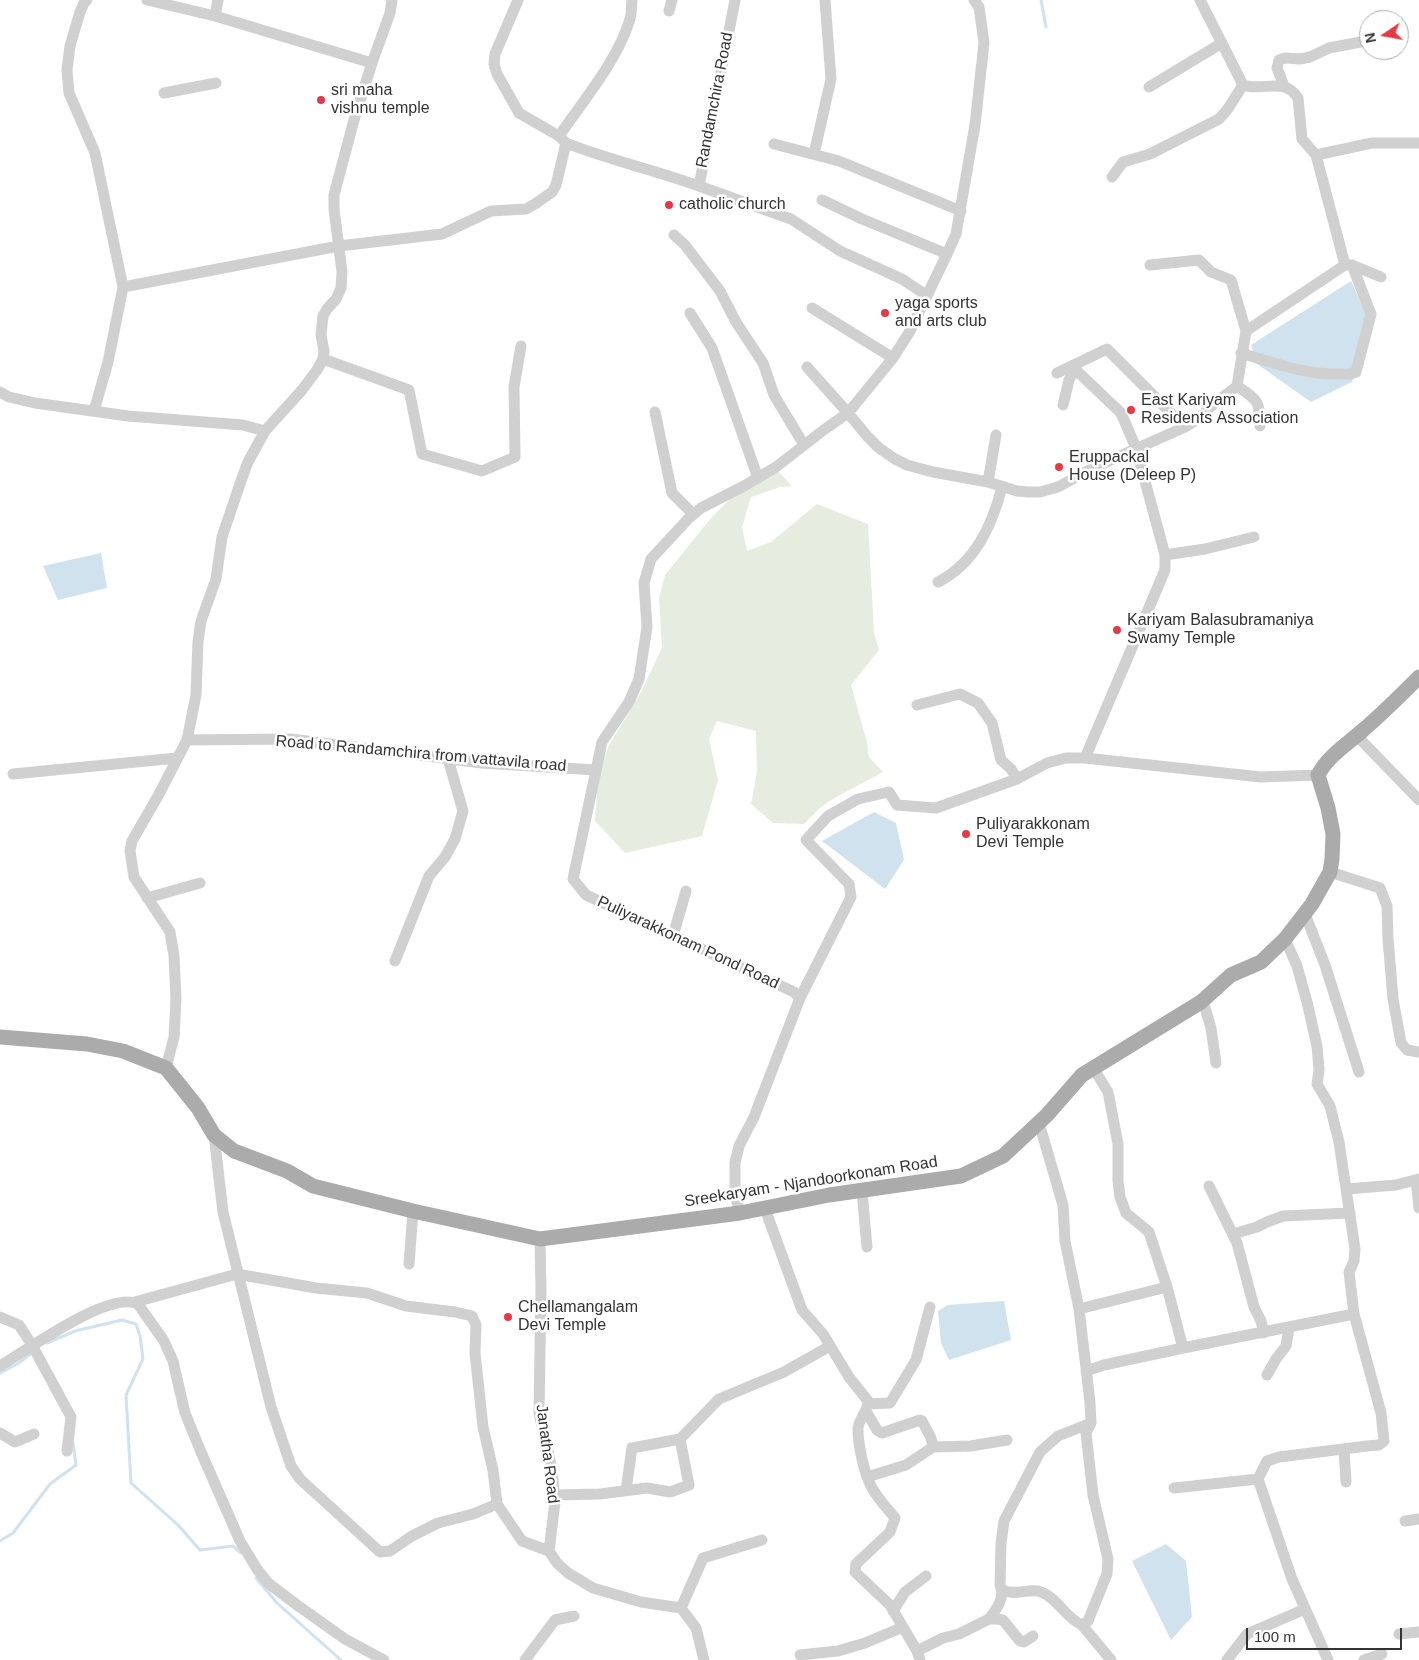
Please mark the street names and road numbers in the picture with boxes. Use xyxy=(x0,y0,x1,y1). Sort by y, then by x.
street label: Randamchira Road xyxy=(692,31,738,169)
street label: Road to Randamchira from vattavila road xyxy=(275,732,567,776)
street label: Puliyarakkonam Pond Road xyxy=(594,892,782,994)
street label: Sreekaryam - Njandoorkonam Road xyxy=(683,1152,939,1212)
street label: Janatha Road xyxy=(531,1403,563,1505)

